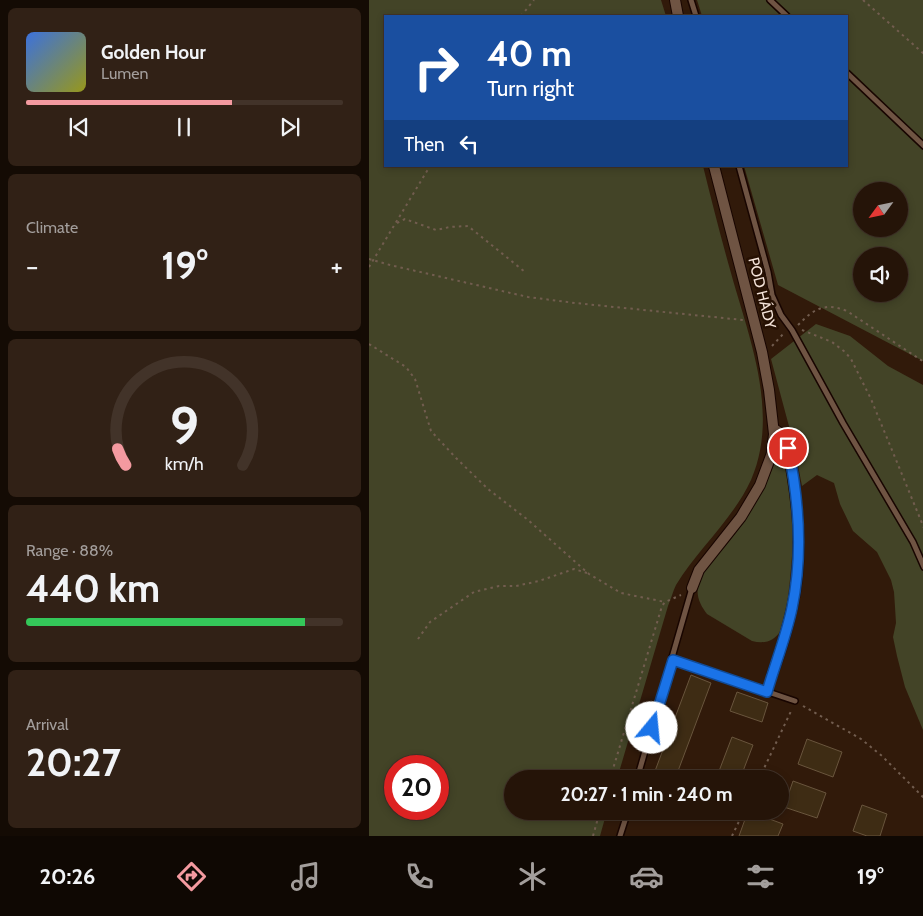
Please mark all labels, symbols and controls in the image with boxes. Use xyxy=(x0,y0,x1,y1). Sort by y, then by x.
text: 40 m xyxy=(487,32,572,75)
icon: right xyxy=(404,35,469,100)
text: Golden Hour xyxy=(101,41,206,64)
text: Lumen xyxy=(101,64,148,83)
text: Turn right xyxy=(487,75,574,102)
icon: previous xyxy=(65,113,93,141)
icon: pause xyxy=(170,113,198,141)
icon: next xyxy=(276,113,304,141)
icon: left xyxy=(455,130,483,158)
text: Then xyxy=(404,133,445,156)
north arrow xyxy=(853,182,908,238)
map controls xyxy=(853,182,908,302)
text: Climate xyxy=(26,218,78,237)
text: 19° xyxy=(161,242,208,289)
button: sound xyxy=(853,247,908,302)
text: − xyxy=(26,249,38,283)
text: + xyxy=(331,249,343,283)
street label: POD HÁDY xyxy=(744,255,781,331)
text: 9 xyxy=(170,394,199,457)
pin xyxy=(767,427,809,469)
icon: arrive xyxy=(774,434,802,462)
text: km/h xyxy=(165,453,204,474)
text: Range · 88% xyxy=(26,541,113,560)
text: 440 km xyxy=(26,565,160,612)
position arrow xyxy=(625,701,677,753)
text: Arrival xyxy=(26,715,69,734)
text: 20:27 xyxy=(26,739,121,786)
speed limit sign: 20 xyxy=(384,755,449,820)
text: 20:27 · 1 min · 240 m xyxy=(560,783,733,806)
icon: directions xyxy=(174,859,209,894)
icon: music xyxy=(288,859,323,894)
icon: phone xyxy=(402,859,437,894)
icon: climate xyxy=(515,859,550,894)
icon: car xyxy=(629,859,664,894)
icon: filters xyxy=(743,859,778,894)
text: 20:26 xyxy=(39,863,95,890)
text: 19° xyxy=(857,863,884,890)

